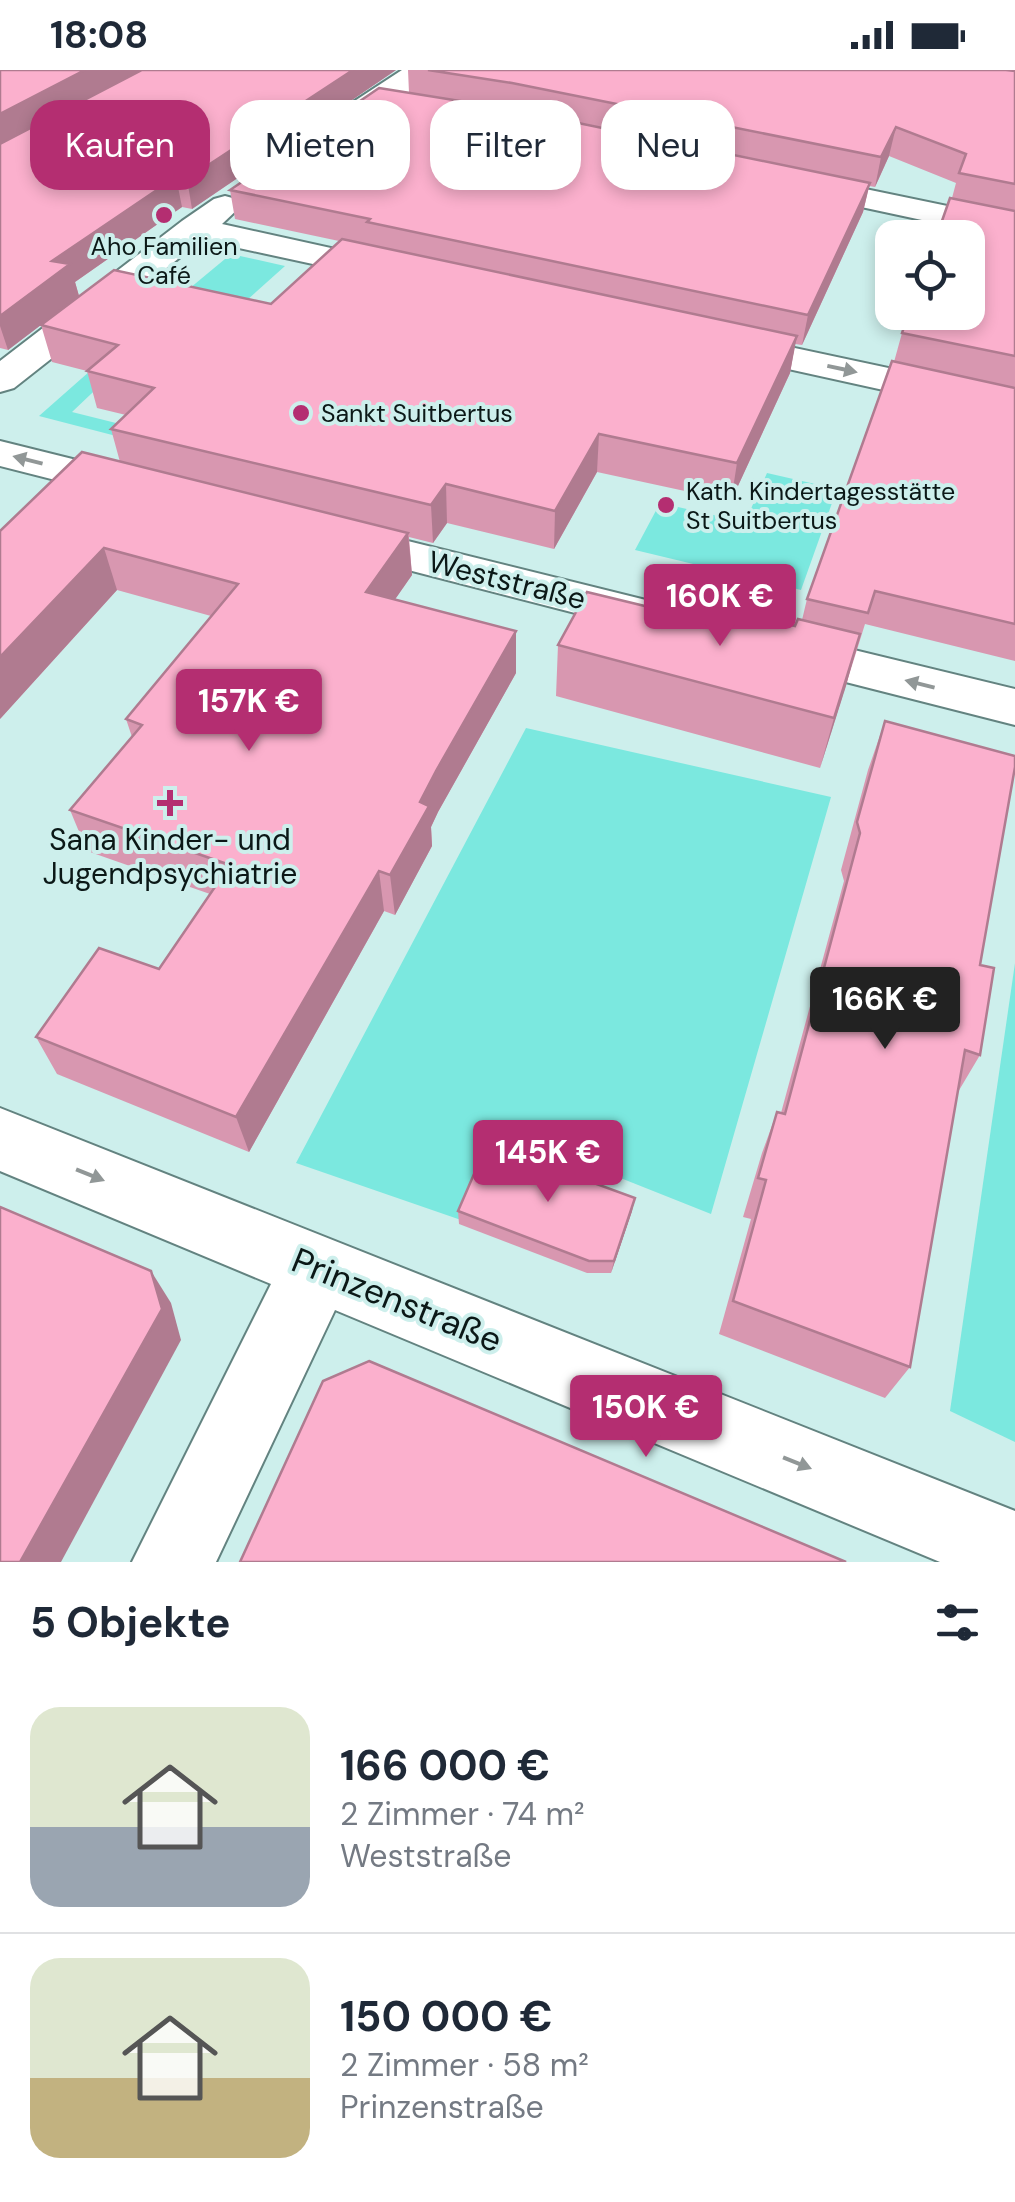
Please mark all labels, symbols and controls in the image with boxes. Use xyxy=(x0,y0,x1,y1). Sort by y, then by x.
text: 18:08 xyxy=(50,10,148,60)
chip: Kaufen xyxy=(30,100,210,190)
chip: Mieten xyxy=(230,100,410,190)
chip: Filter xyxy=(430,100,581,190)
chip: Neu xyxy=(601,100,735,190)
marker: Aho Familien Café xyxy=(153,204,175,226)
map controls xyxy=(875,220,985,330)
button: locate xyxy=(875,220,985,330)
place label: Aho Familien Café xyxy=(91,230,237,292)
one-way arrow xyxy=(827,362,858,378)
place label: Sankt Suitbertus xyxy=(321,397,513,430)
marker: Sankt Suitbertus xyxy=(290,402,312,424)
one-way arrow xyxy=(12,452,43,468)
place label: Kath. Kindertagesstätte St Suitbertus xyxy=(686,475,955,537)
marker: Kath. Kindertagesstätte St Suitbertus xyxy=(655,494,677,516)
street label: Weststraße xyxy=(424,542,590,618)
pin: 160K € xyxy=(639,564,801,649)
text: 160K € xyxy=(666,575,774,617)
pin: 157K € xyxy=(168,669,330,754)
one-way arrow xyxy=(904,675,935,691)
text: 157K € xyxy=(198,680,300,722)
marker: Sana Kinder- und Jugendpsychiatrie xyxy=(157,790,183,816)
place label: Sana Kinder- und Jugendpsychiatrie xyxy=(43,820,297,893)
pin: 166K € xyxy=(804,967,966,1052)
text: 166K € xyxy=(832,978,938,1020)
pin: 145K € xyxy=(467,1120,629,1205)
text: 145K € xyxy=(495,1131,601,1173)
one-way arrow xyxy=(76,1168,106,1184)
street label: Prinzenstraße xyxy=(285,1237,509,1363)
pin: 150K € xyxy=(565,1375,727,1460)
text: 150K € xyxy=(592,1386,700,1428)
one-way arrow xyxy=(782,1456,812,1472)
text: 5 Objekte xyxy=(30,1595,230,1650)
icon: filters xyxy=(930,1595,985,1650)
text: 166 000 € xyxy=(340,1738,550,1793)
icon: home xyxy=(110,1747,230,1867)
text: 2 Zimmer · 74 m² xyxy=(340,1793,585,1835)
text: Weststraße xyxy=(340,1835,511,1877)
text: 150 000 € xyxy=(340,1989,553,2044)
icon: home xyxy=(110,1998,230,2118)
text: 2 Zimmer · 58 m² xyxy=(340,2044,589,2086)
text: Prinzenstraße xyxy=(340,2086,544,2128)

